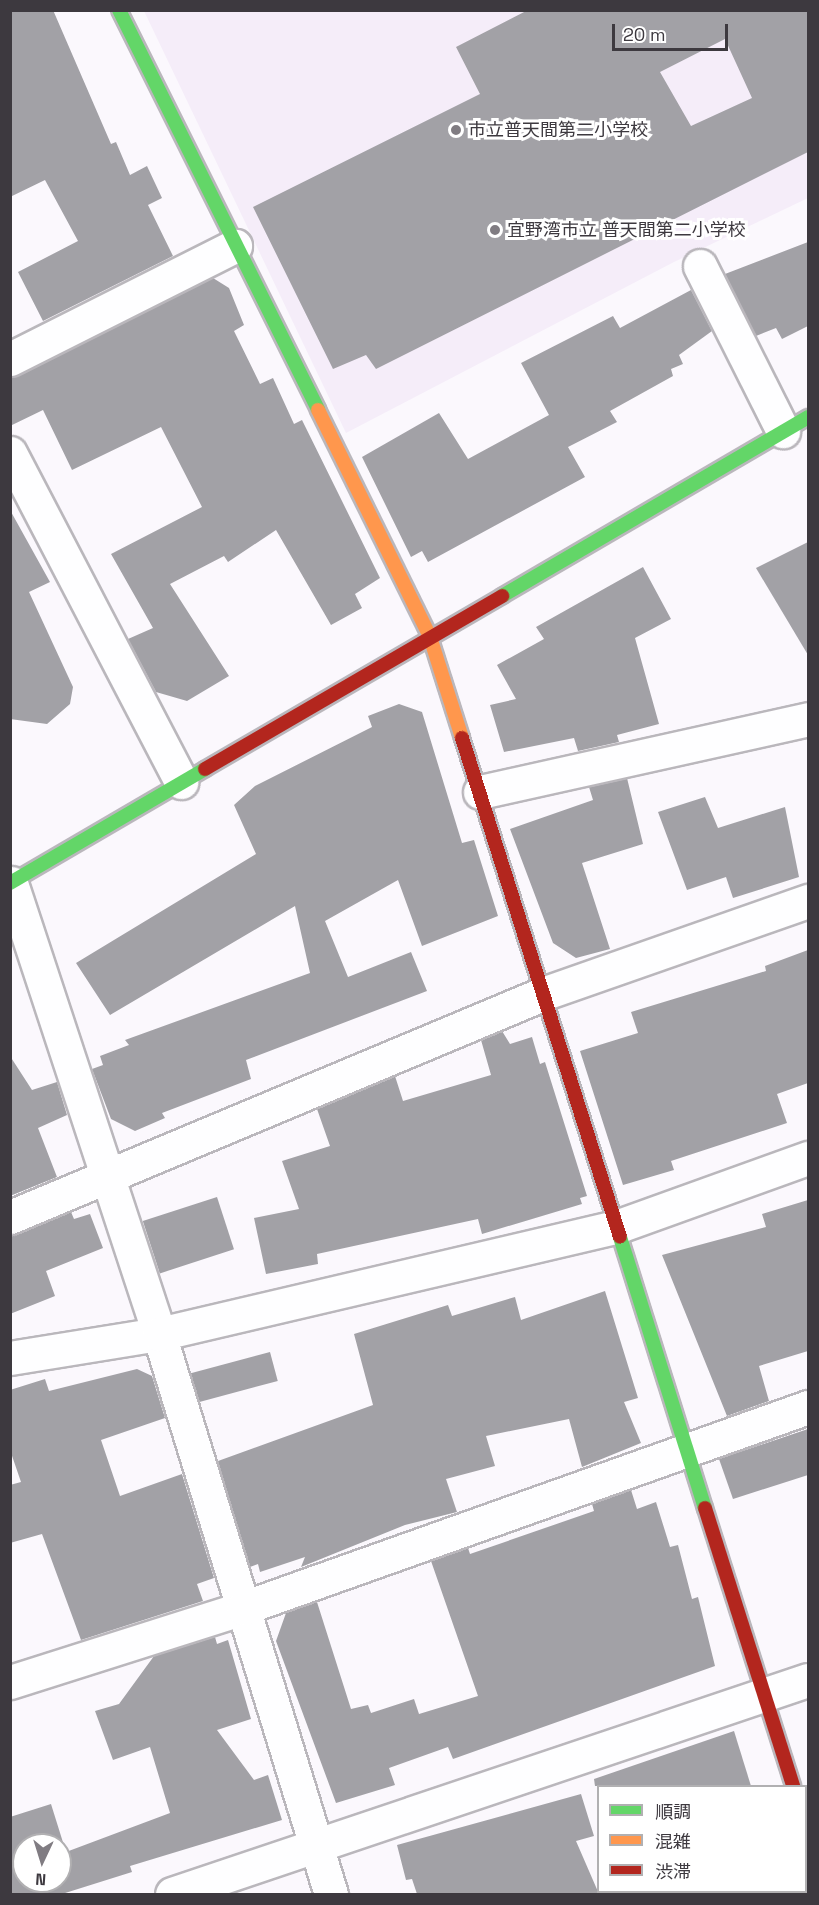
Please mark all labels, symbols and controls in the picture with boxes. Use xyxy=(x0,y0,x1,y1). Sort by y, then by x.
scale bar xyxy=(615,12,730,50)
text: 20 m xyxy=(623,23,666,46)
place label: 市立普天間第二小学校 xyxy=(468,119,648,141)
marker: 市立普天間第二小学校 xyxy=(449,123,463,137)
place label: 宜野湾市立 普天間第二小学校 xyxy=(507,219,746,241)
marker: 宜野湾市立 普天間第二小学校 xyxy=(488,223,502,237)
legend xyxy=(597,1785,807,1893)
text: 順調 xyxy=(655,1800,691,1823)
text: 混雑 xyxy=(655,1830,691,1853)
north arrow xyxy=(12,1833,72,1893)
text: 渋滞 xyxy=(655,1860,691,1883)
text: N xyxy=(35,1869,47,1890)

